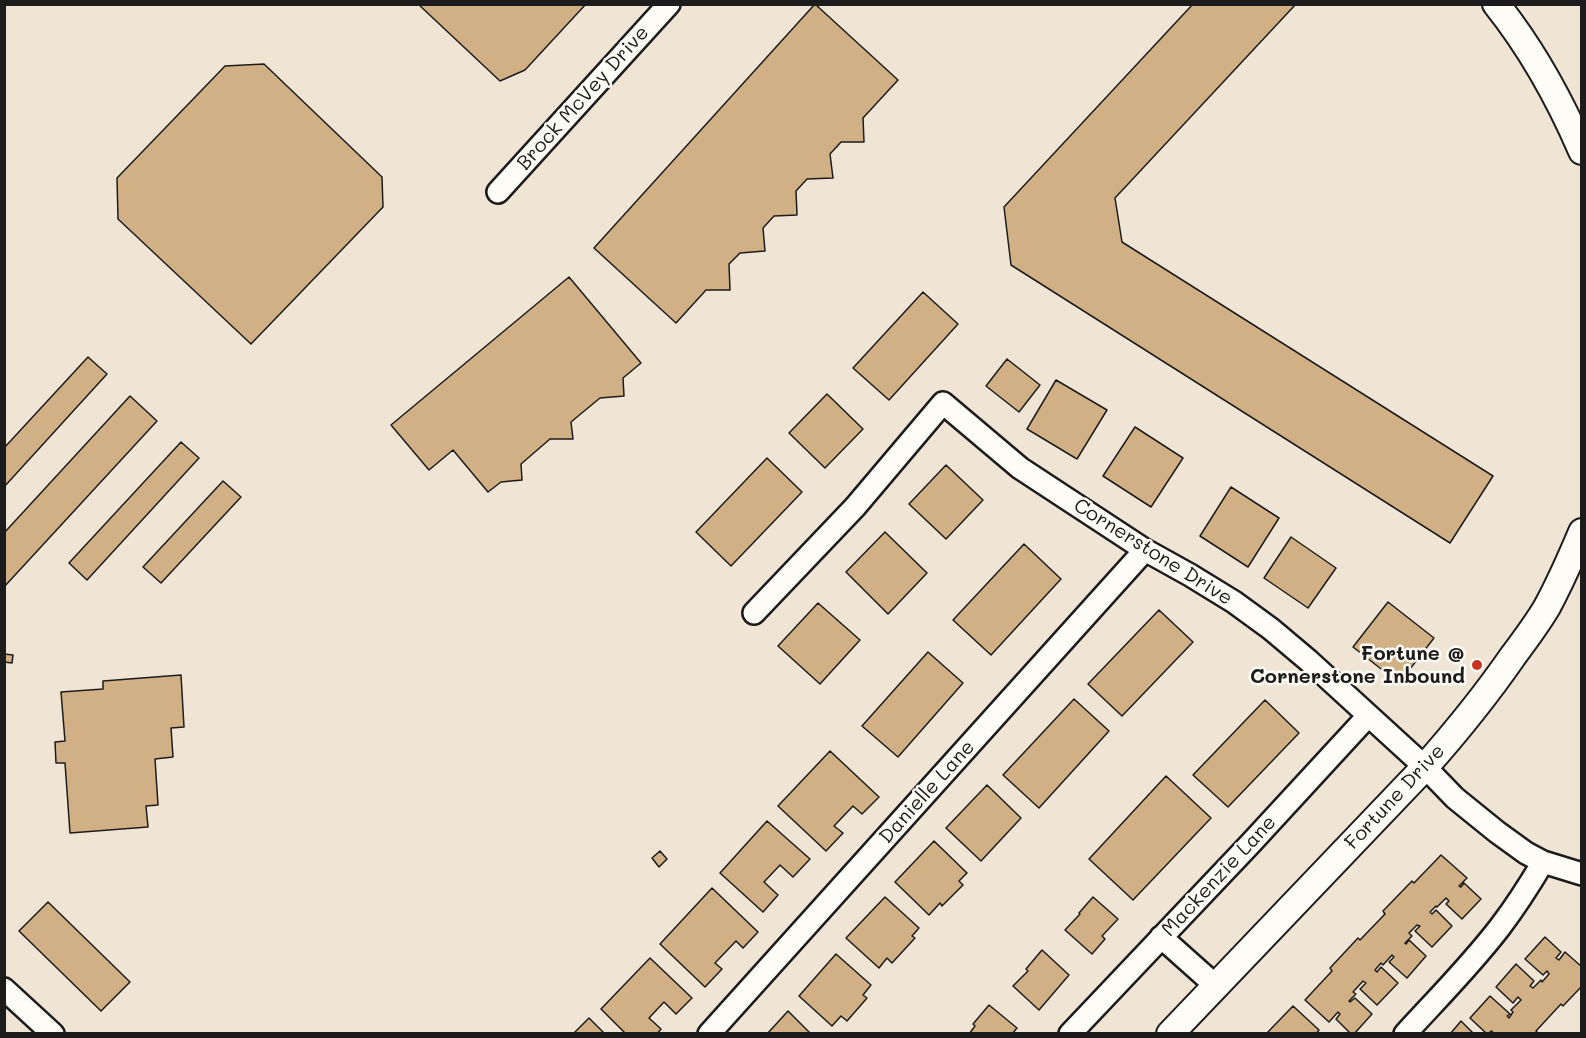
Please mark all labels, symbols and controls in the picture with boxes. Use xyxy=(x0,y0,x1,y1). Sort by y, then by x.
street label: Brock McVey Drive xyxy=(512,21,654,175)
street label: Cornerstone Drive xyxy=(1069,493,1237,611)
place label: Fortune @ Cornerstone Inbound xyxy=(1250,642,1465,689)
marker: Fortune @ Cornerstone Inbound xyxy=(1470,658,1484,672)
street label: Danielle Lane xyxy=(874,735,980,849)
street label: Fortune Drive xyxy=(1340,739,1450,855)
street label: Mackenzie Lane xyxy=(1157,811,1281,941)

